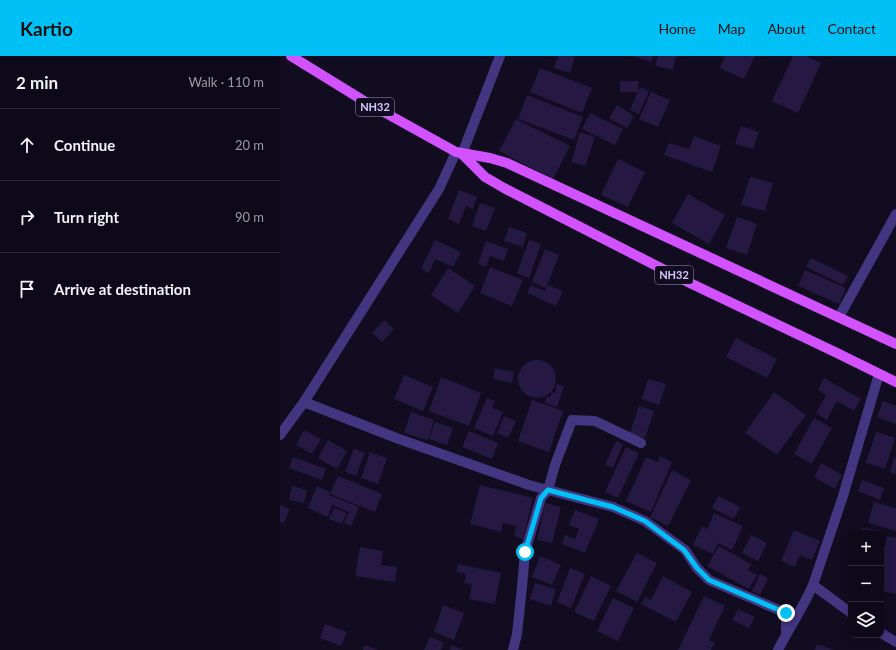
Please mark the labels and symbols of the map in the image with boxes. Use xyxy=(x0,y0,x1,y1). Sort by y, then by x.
road number: NH32 xyxy=(356,98,394,116)
road number: NH32 xyxy=(655,266,693,284)
route start xyxy=(516,543,534,561)
route end xyxy=(777,604,795,622)

